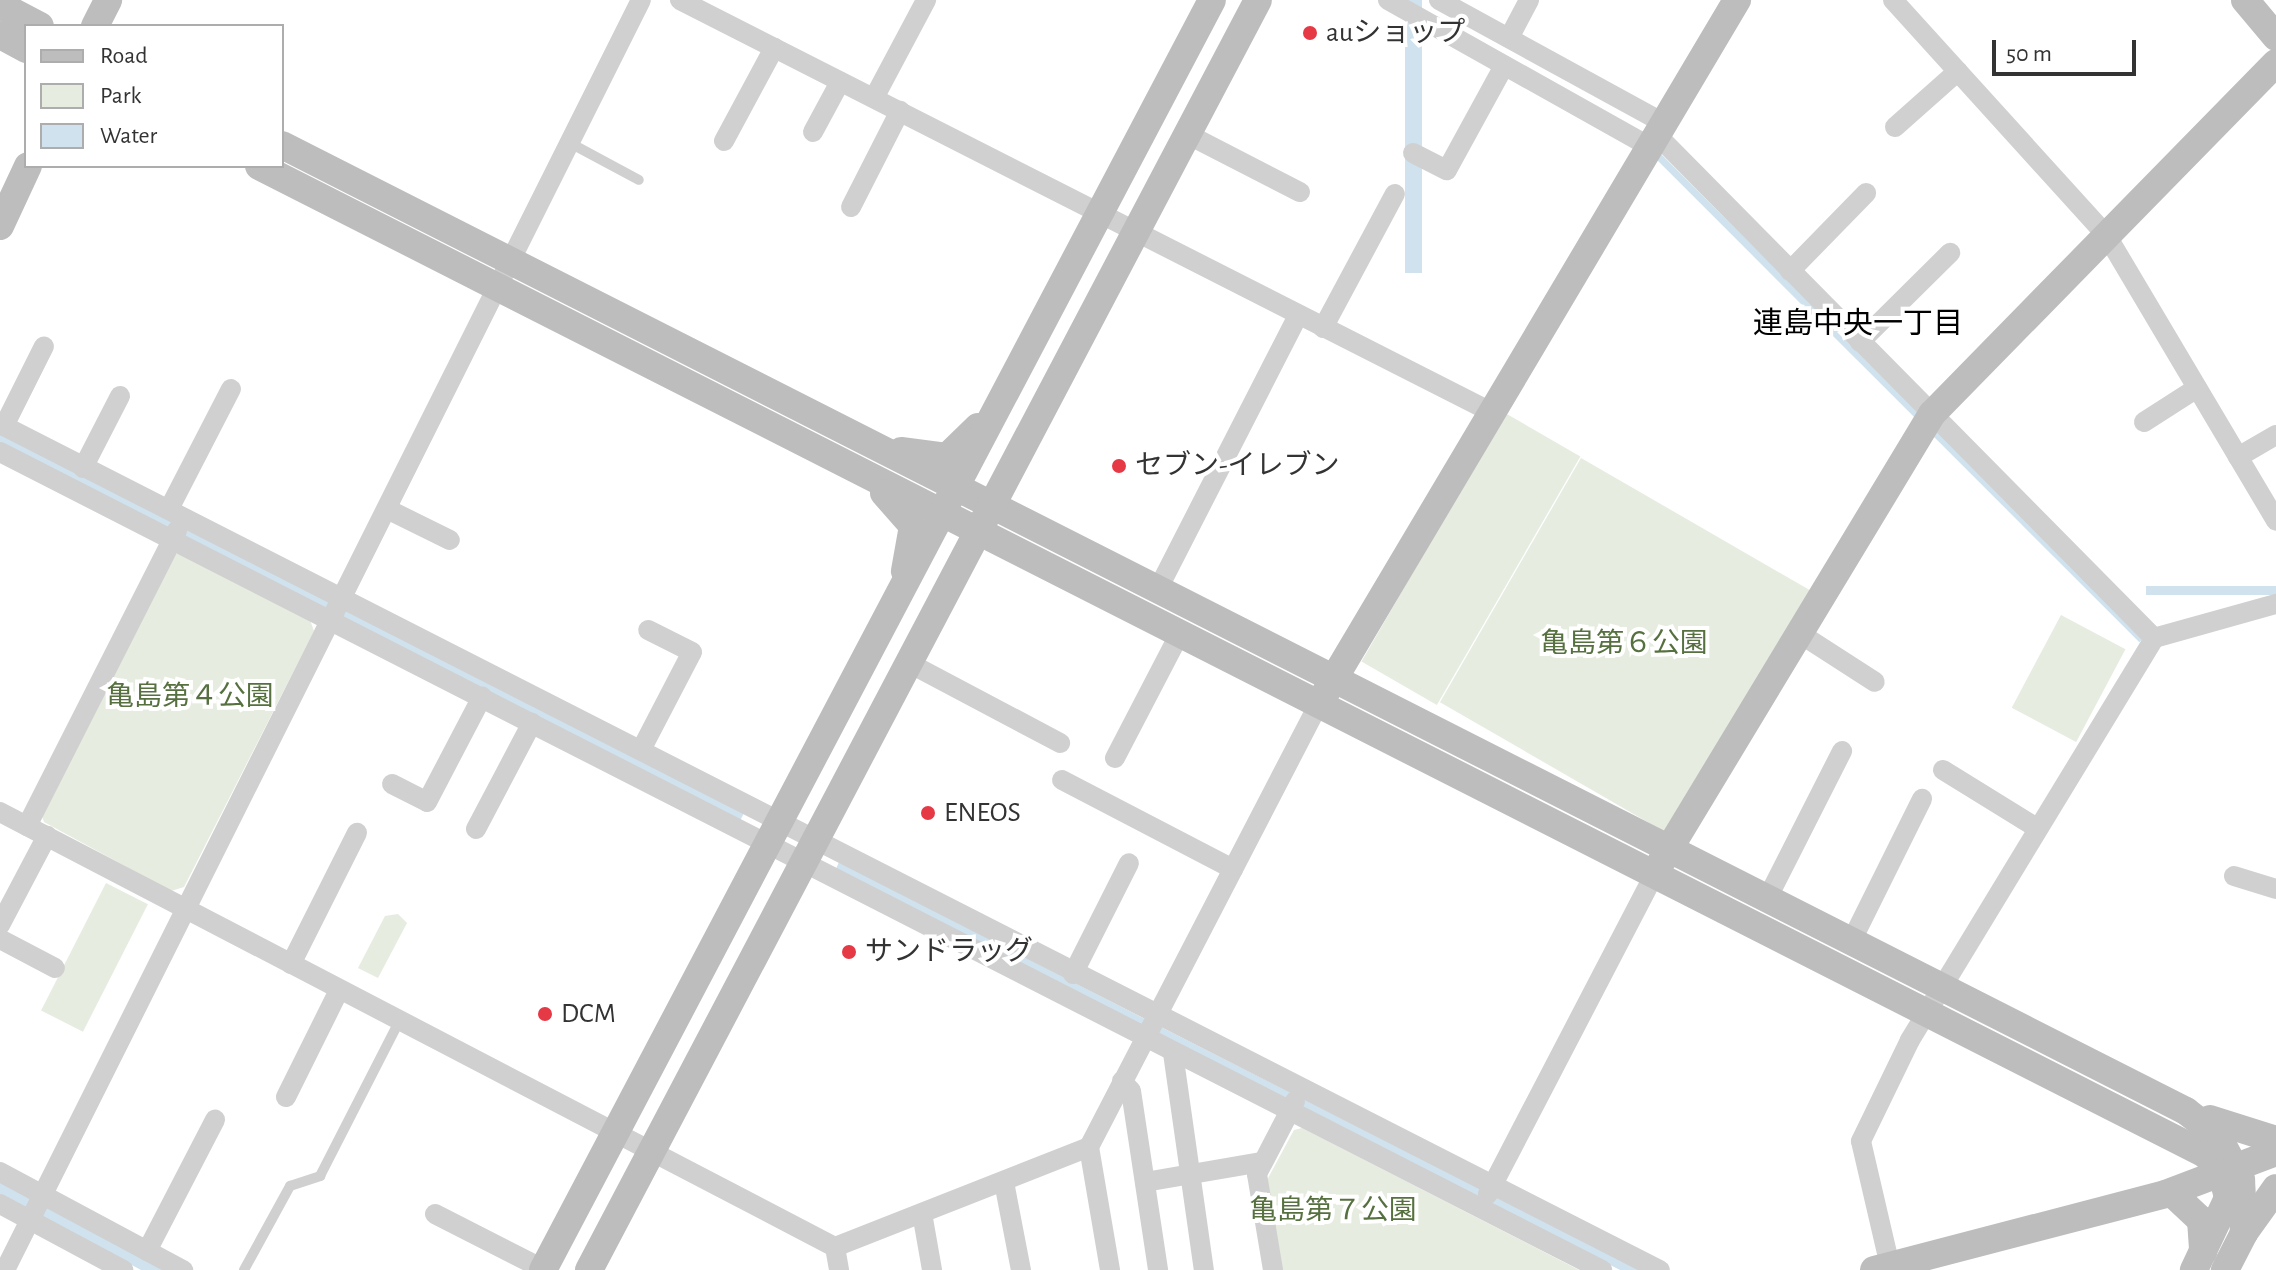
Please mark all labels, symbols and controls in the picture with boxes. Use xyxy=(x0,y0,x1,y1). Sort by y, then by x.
place label: auショップ xyxy=(1326,16,1465,50)
legend xyxy=(24,24,284,168)
marker: auショップ xyxy=(1301,24,1319,42)
scale bar xyxy=(1996,24,2140,74)
text: 50 m xyxy=(2006,42,2052,66)
text: Road xyxy=(100,44,148,68)
text: Park xyxy=(100,84,141,108)
text: Water xyxy=(100,124,157,148)
district label: 連島中央一丁目 xyxy=(1753,306,1963,342)
place label: セブン-イレブン xyxy=(1135,449,1340,483)
marker: セブン-イレブン xyxy=(1110,457,1128,475)
park label: 亀島第６公園 xyxy=(1540,627,1708,661)
park label: 亀島第４公園 xyxy=(106,680,274,714)
place label: ENEOS xyxy=(944,796,1021,830)
marker: ENEOS xyxy=(919,804,937,822)
place label: サンドラッグ xyxy=(865,935,1033,969)
marker: サンドラッグ xyxy=(840,943,858,961)
place label: DCM xyxy=(561,997,616,1031)
marker: DCM xyxy=(536,1005,554,1023)
park label: 亀島第７公園 xyxy=(1249,1194,1417,1228)

